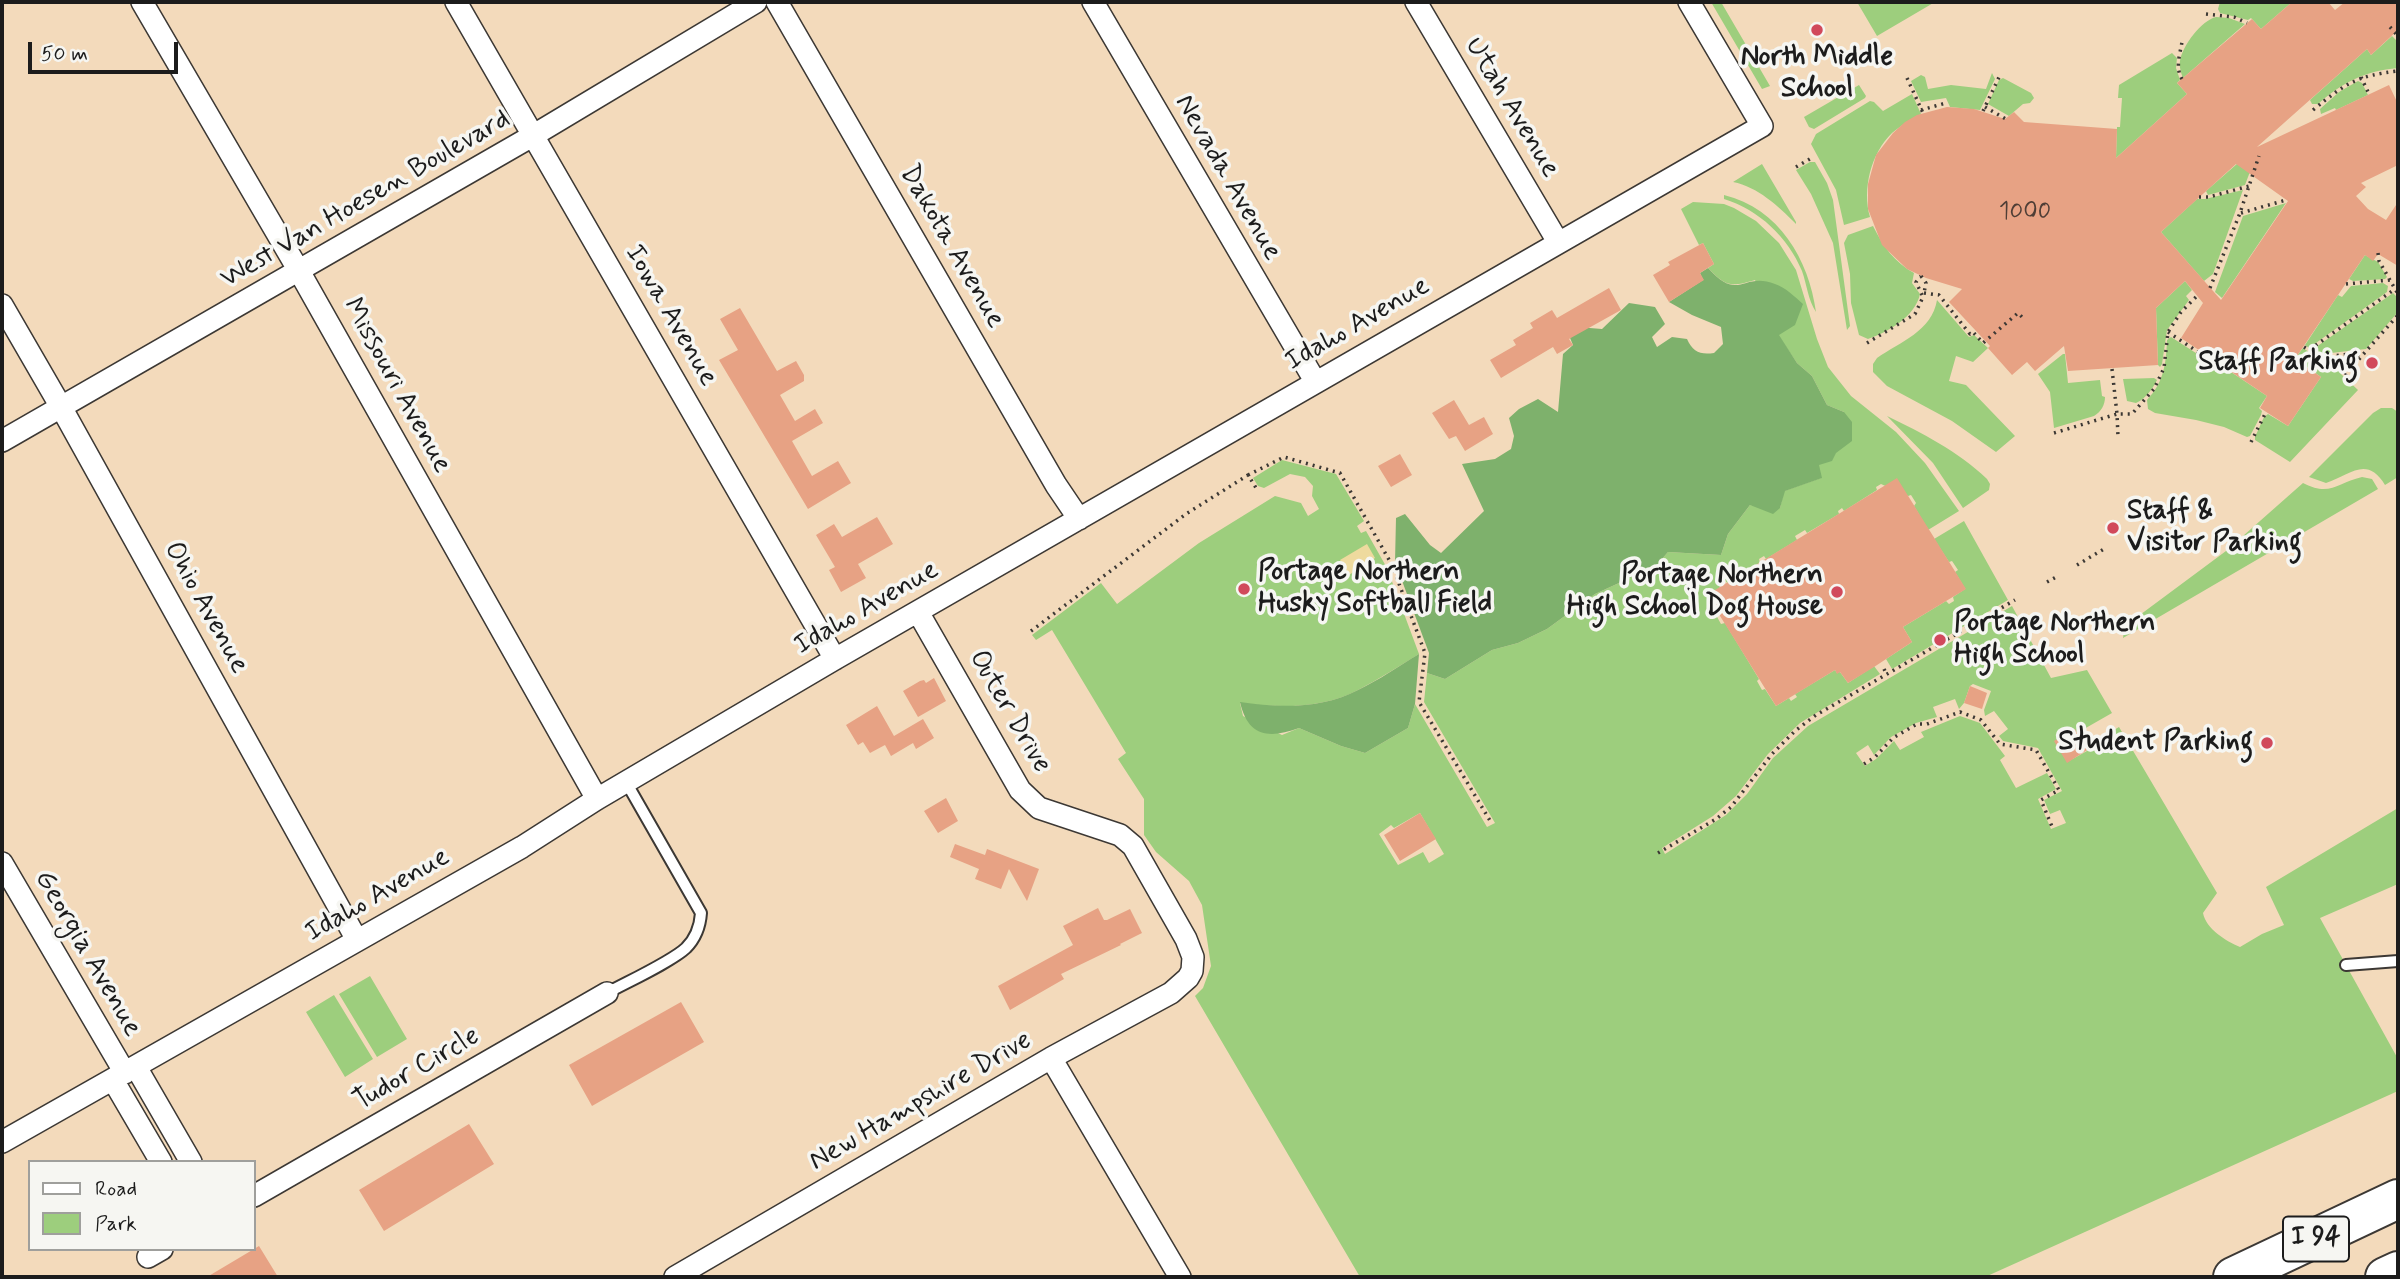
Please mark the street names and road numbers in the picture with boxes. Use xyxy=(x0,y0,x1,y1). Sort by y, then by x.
street label: Utah Avenue xyxy=(1456,32,1566,184)
street label: Nevada Avenue xyxy=(1166,89,1288,267)
street label: West Van Hoesen Boulevard xyxy=(215,103,517,297)
street label: Dakota Avenue xyxy=(891,159,1011,335)
street label: Iowa Avenue xyxy=(616,239,724,393)
street label: Idaho Avenue xyxy=(1280,270,1436,380)
street label: Missouri Avenue xyxy=(334,293,458,479)
street label: Ohio Avenue xyxy=(155,536,255,680)
street label: Idaho Avenue xyxy=(789,554,945,664)
street label: Outer Drive xyxy=(960,645,1058,779)
street label: Idaho Avenue xyxy=(300,841,456,951)
street label: Georgia Avenue xyxy=(26,865,148,1043)
street label: Tudor Circle xyxy=(348,1020,486,1120)
street label: New Hampshire Drive xyxy=(804,1025,1038,1179)
road number: I 94 xyxy=(2283,1216,2349,1262)

